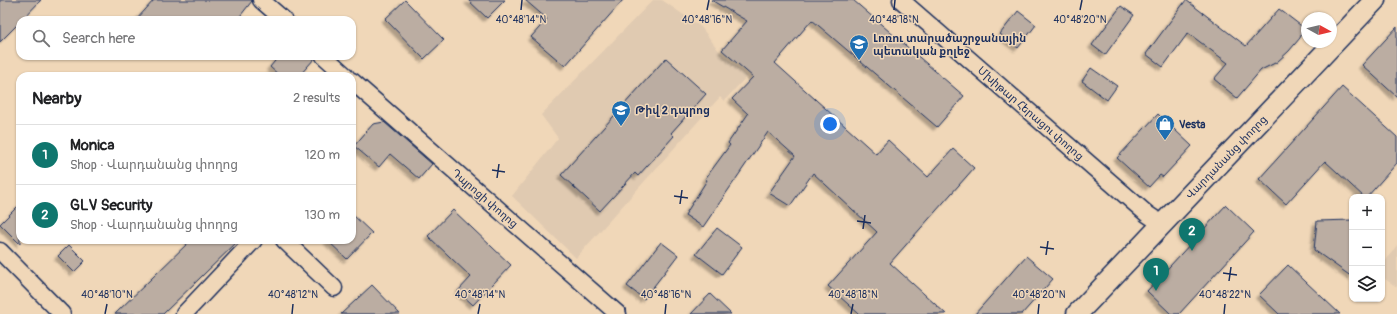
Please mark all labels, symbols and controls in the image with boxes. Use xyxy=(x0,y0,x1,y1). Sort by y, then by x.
north arrow xyxy=(1301,12,1337,48)
text: 40°48'14"N xyxy=(496,14,546,26)
text: 40°48'16"N xyxy=(682,14,732,26)
text: 40°48'18"N xyxy=(869,14,919,26)
text: 40°48'20"N xyxy=(1053,14,1107,26)
search box xyxy=(16,16,356,60)
icon: search xyxy=(30,27,52,49)
text: Search here xyxy=(62,29,135,48)
place label: Լոռու տարածաշրջանային պետական քոլեջ xyxy=(873,32,1026,58)
school or university icon: Լոռու տարածաշրջանային պետական քոլեջ xyxy=(848,33,870,61)
street label: Մխիթար Հերացու փողոց xyxy=(975,64,1086,163)
text: Nearby xyxy=(32,88,81,109)
text: 2 results xyxy=(293,90,340,106)
school or university icon: Թիվ 2 դպրոց xyxy=(610,99,632,127)
place label: Թիվ 2 դպրոց xyxy=(635,104,710,117)
shop icon: Vesta xyxy=(1154,113,1176,141)
street label: Վարդանանց փողոց xyxy=(1183,113,1270,202)
your location xyxy=(820,114,840,134)
place label: Vesta xyxy=(1179,118,1205,131)
text: Monica xyxy=(70,136,114,155)
text: 1 xyxy=(42,147,48,163)
text: 120 m xyxy=(304,147,340,163)
text: Shop · Վարդանանց փողոց xyxy=(70,157,238,173)
street label: Դպրոցի փողոց xyxy=(449,166,520,231)
map controls xyxy=(1349,194,1385,302)
button: + xyxy=(1349,194,1385,230)
text: GLV Security xyxy=(70,196,152,215)
text: 2 xyxy=(41,207,49,223)
text: 130 m xyxy=(304,207,340,223)
text: Shop · Վարդանանց փողոց xyxy=(70,217,238,233)
pin: 2 xyxy=(1179,218,1205,251)
button: − xyxy=(1349,230,1385,266)
pin: 1 xyxy=(1143,258,1169,291)
button: layers xyxy=(1349,266,1385,302)
text: 40°48'10"N xyxy=(81,289,133,301)
text: 40°48'12"N xyxy=(268,289,318,301)
text: 40°48'14"N xyxy=(455,289,505,301)
text: 40°48'16"N xyxy=(641,289,691,301)
text: 40°48'18"N xyxy=(828,289,878,301)
text: 40°48'20"N xyxy=(1012,289,1066,301)
text: 40°48'22"N xyxy=(1199,289,1251,301)

